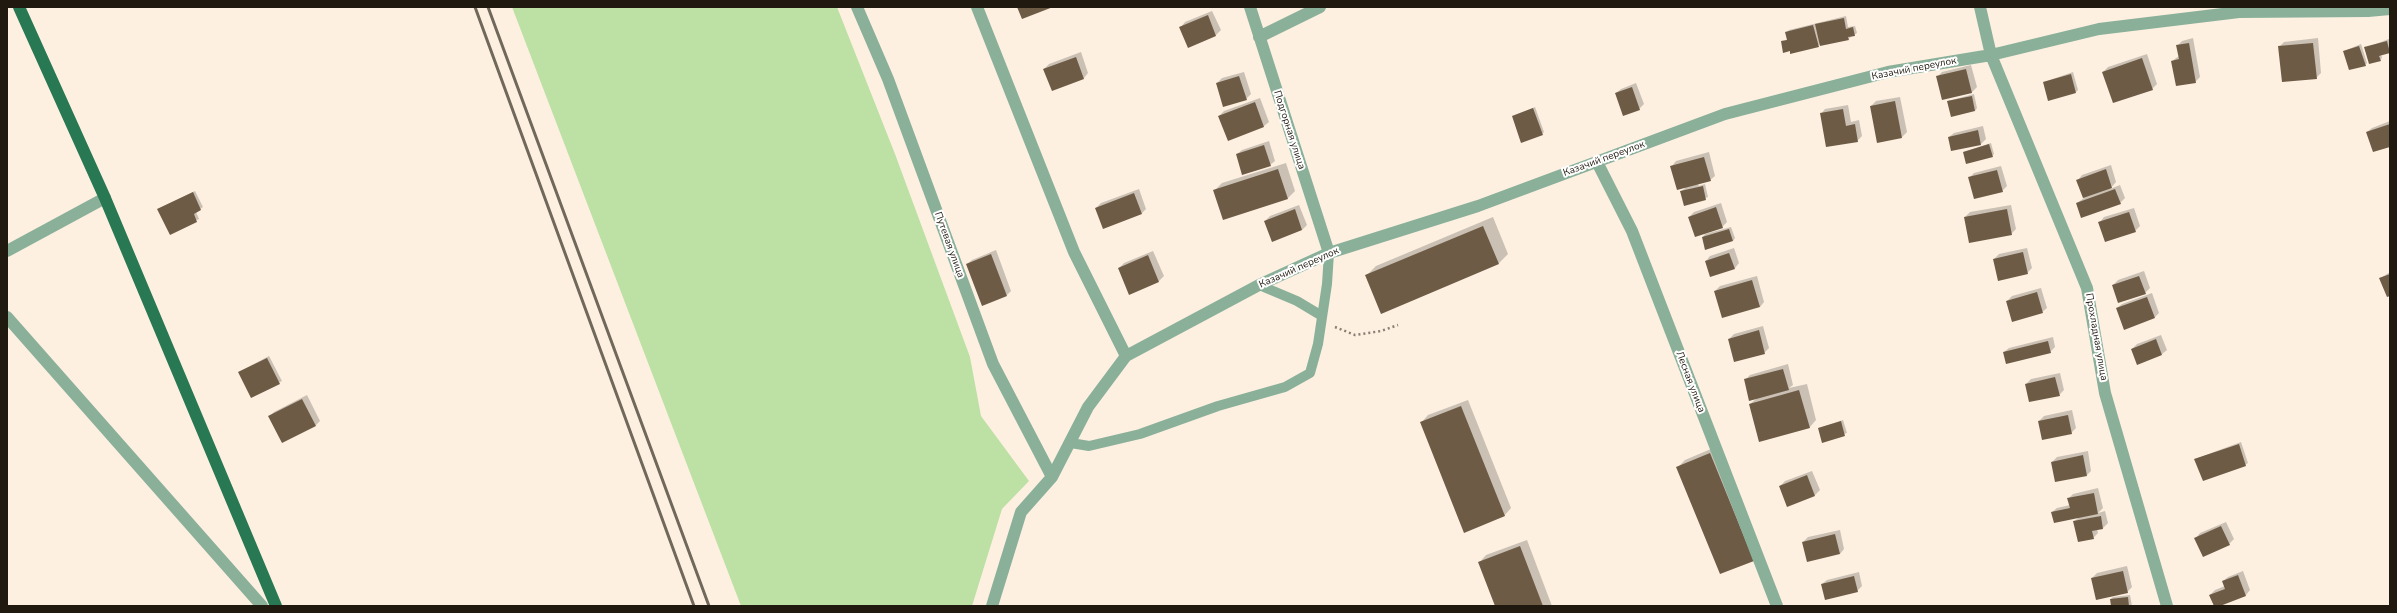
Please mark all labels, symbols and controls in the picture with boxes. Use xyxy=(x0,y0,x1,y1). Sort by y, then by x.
street label: Казачий переулок xyxy=(1871,55,1957,83)
street label: Подгорная улица xyxy=(1271,89,1307,171)
street label: Казачий переулок xyxy=(1562,139,1646,179)
street label: Путевая улица xyxy=(931,210,967,280)
street label: Казачий переулок xyxy=(1257,245,1341,291)
street label: Прохладная улица xyxy=(2082,292,2110,382)
street label: Лесная улица xyxy=(1673,350,1707,414)

